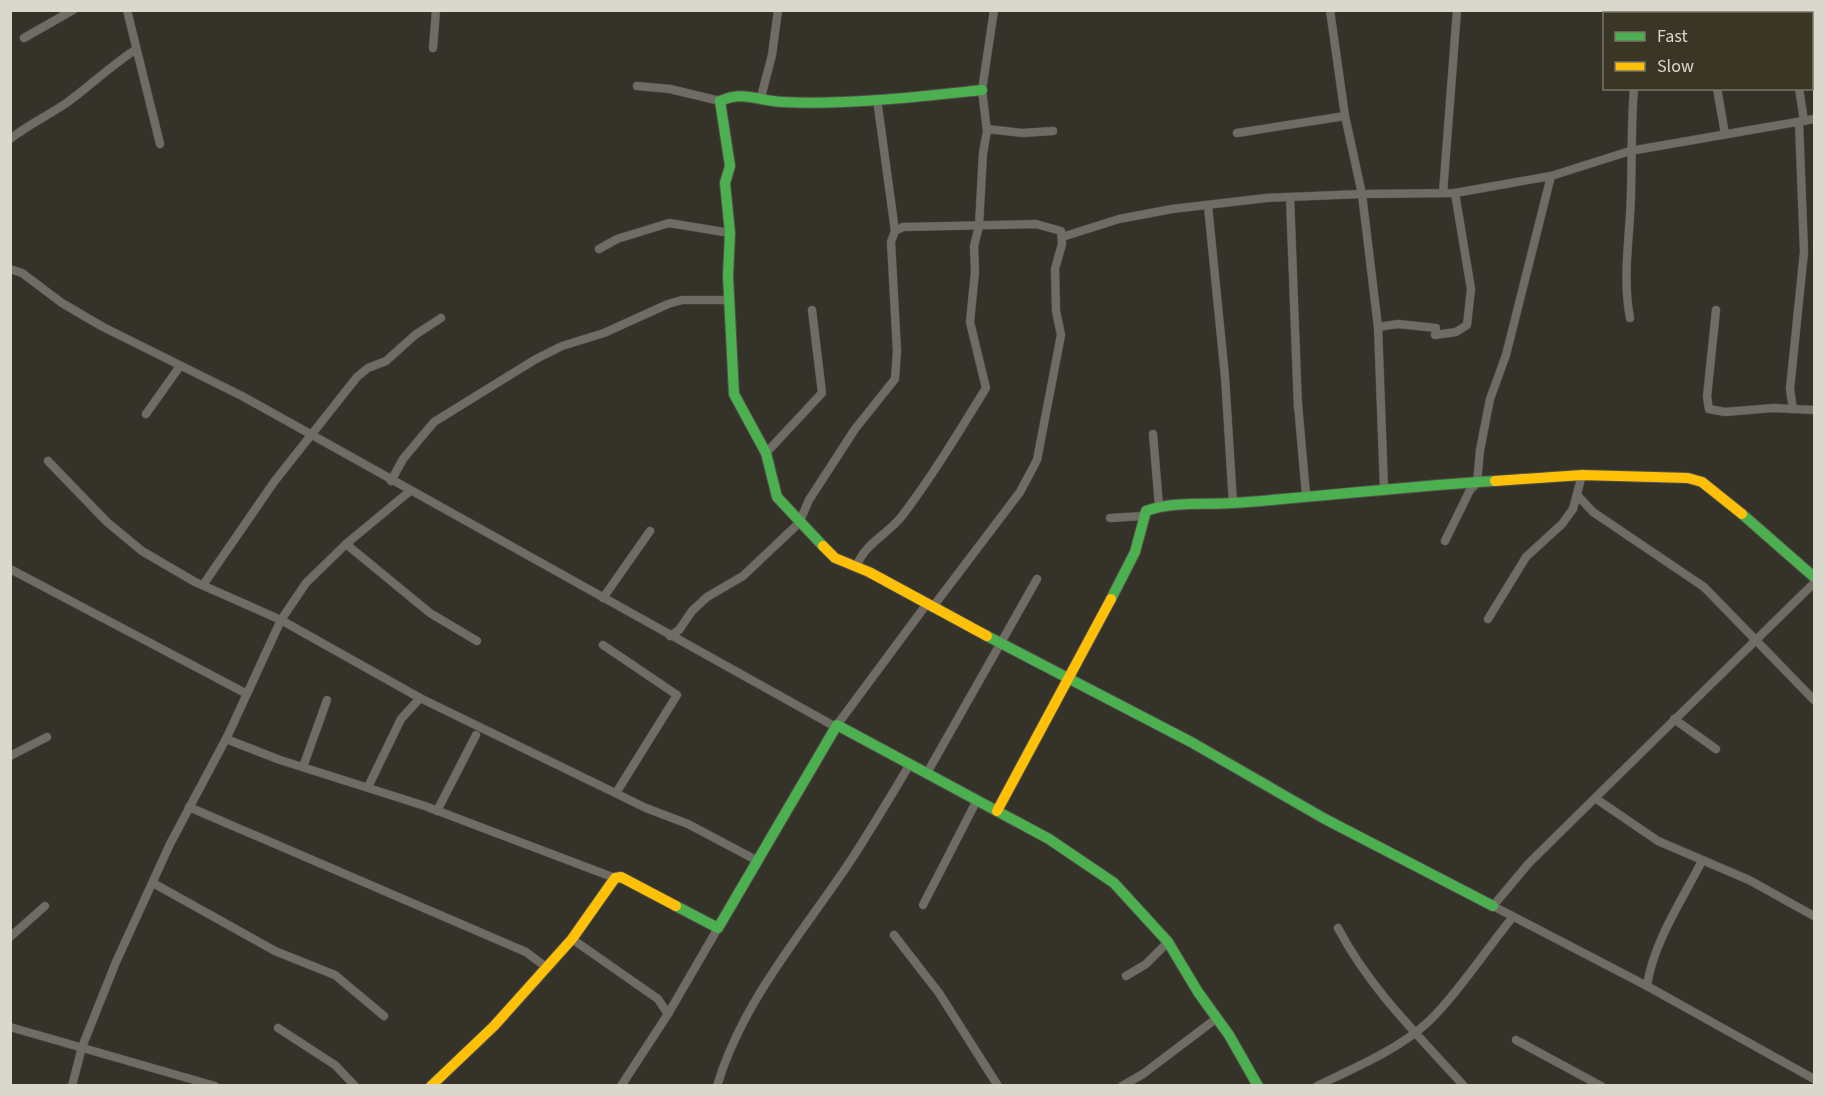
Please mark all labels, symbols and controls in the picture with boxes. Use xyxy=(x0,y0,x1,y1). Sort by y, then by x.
legend xyxy=(1603,12,1813,90)
text: Fast xyxy=(1657,24,1688,49)
text: Slow xyxy=(1657,54,1694,79)

